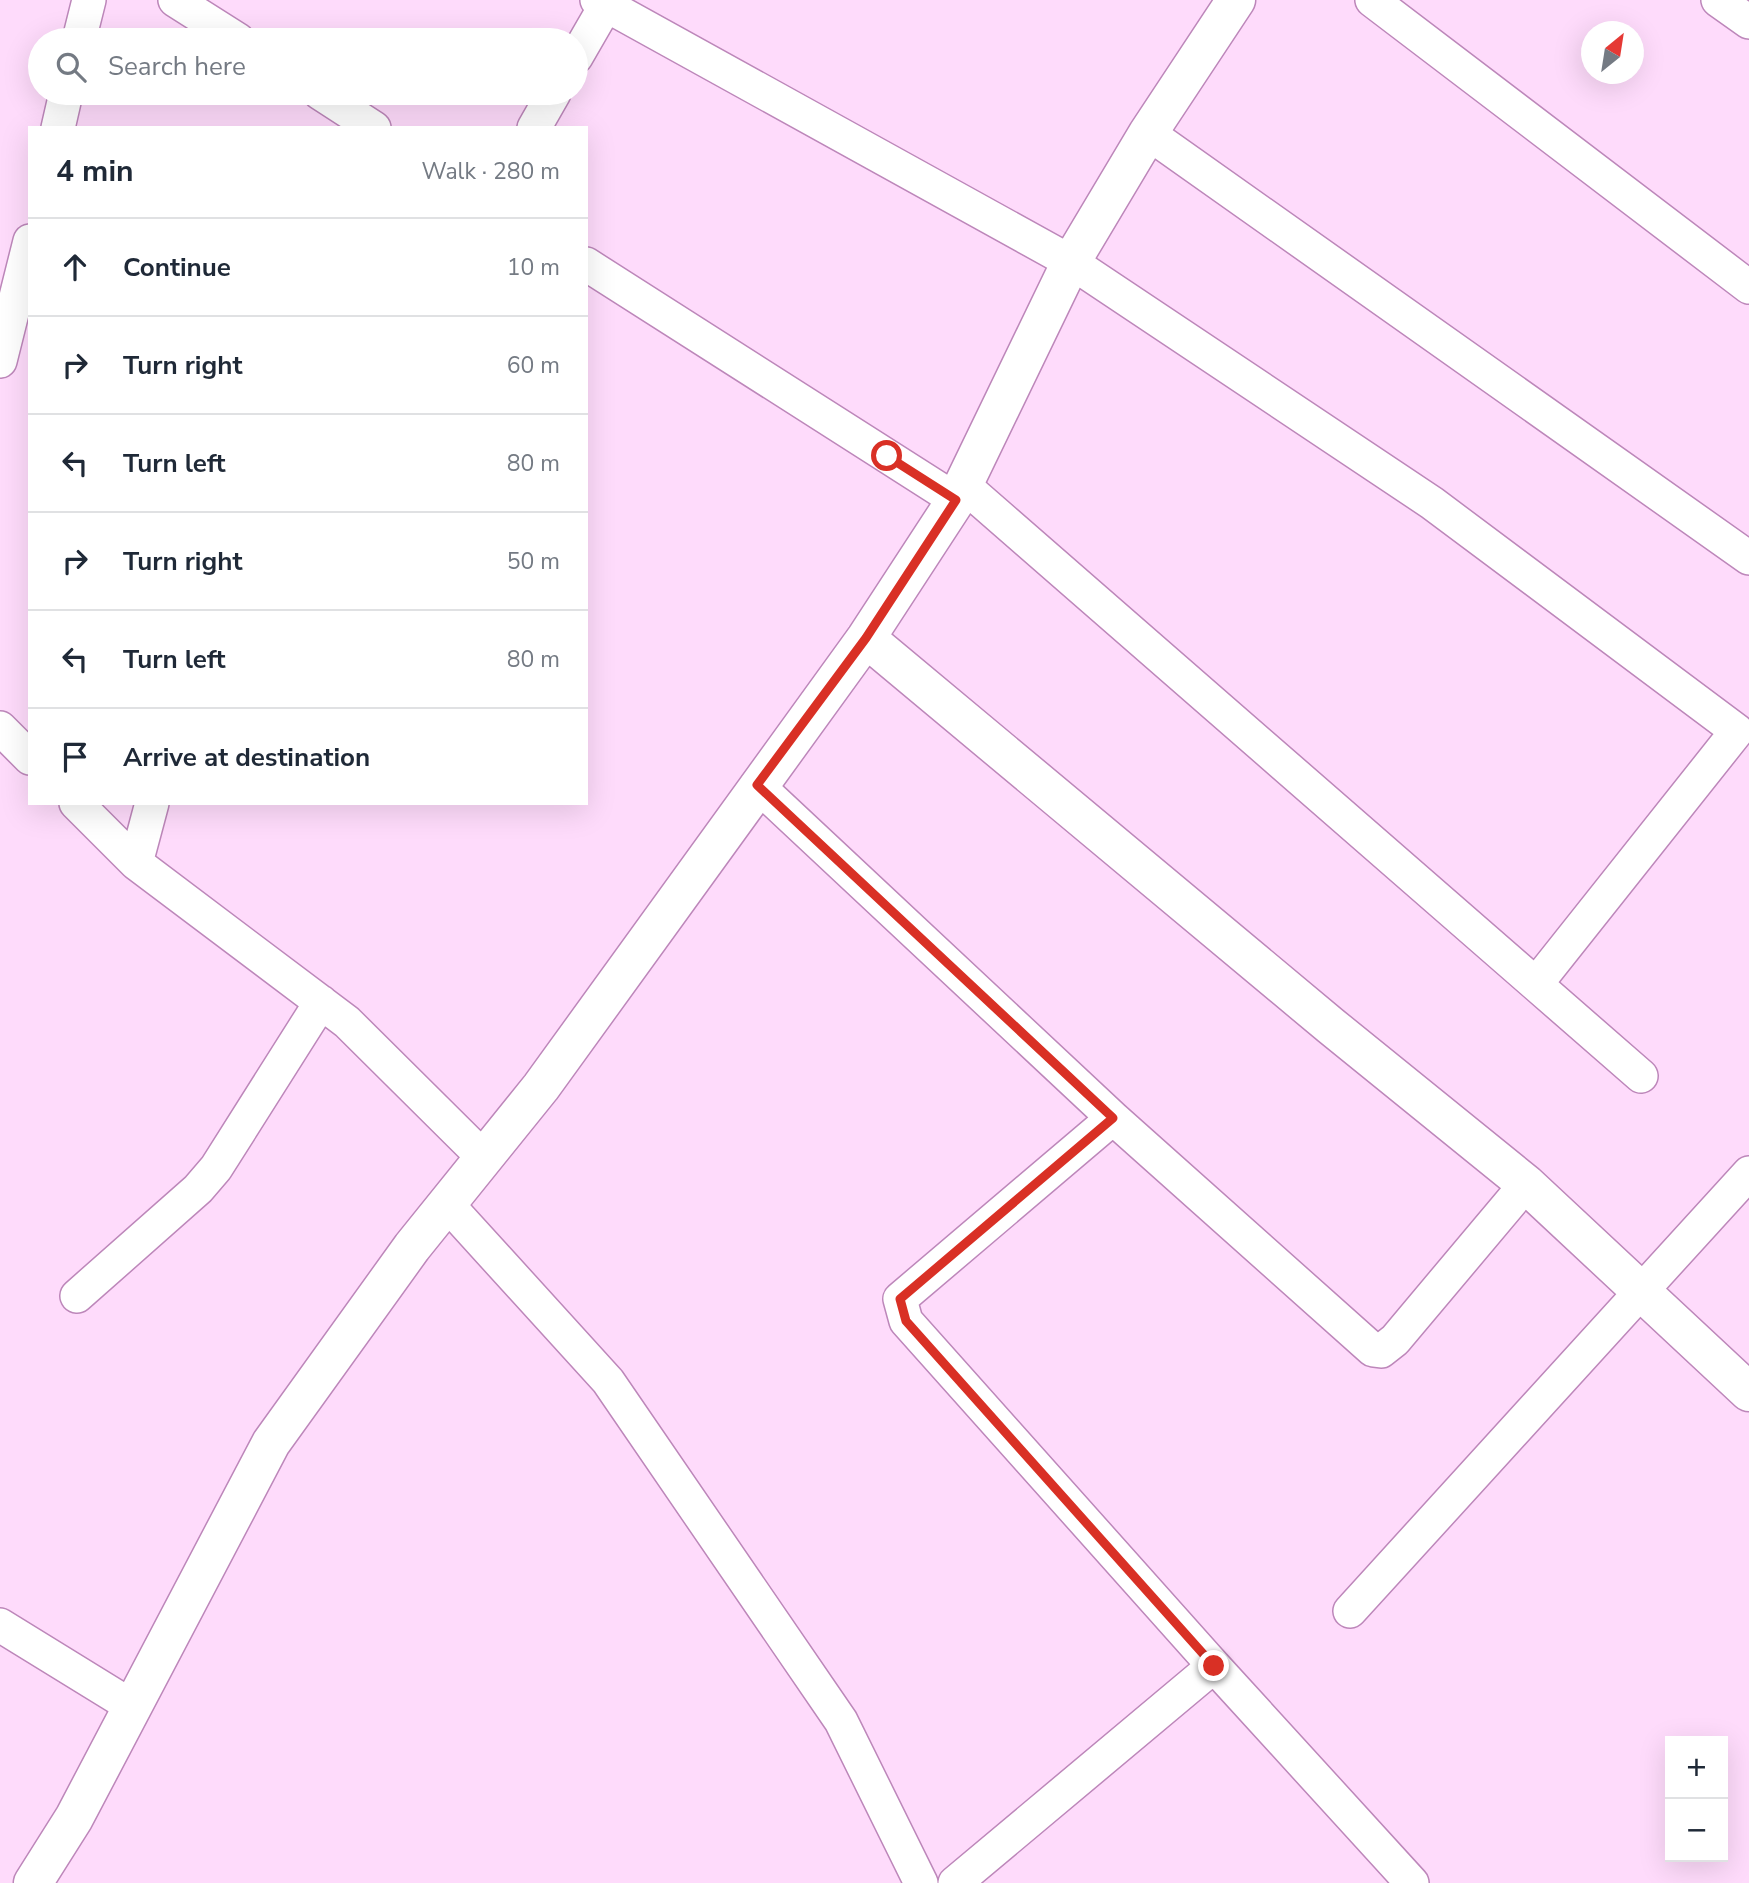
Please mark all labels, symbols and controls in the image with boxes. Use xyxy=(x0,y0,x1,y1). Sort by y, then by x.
north arrow xyxy=(1581,21,1644,84)
search box xyxy=(28,28,588,105)
icon: search xyxy=(52,48,90,86)
text: Search here xyxy=(108,49,246,84)
text: 4 min xyxy=(56,151,134,192)
text: Walk · 280 m xyxy=(421,156,560,187)
icon: ahead xyxy=(56,248,94,286)
text: Continue xyxy=(123,250,231,285)
text: 10 m xyxy=(507,252,560,283)
icon: right xyxy=(56,346,94,384)
text: Turn right xyxy=(123,348,242,383)
text: 60 m xyxy=(507,350,560,381)
route start xyxy=(871,440,902,471)
icon: left xyxy=(56,444,94,482)
text: Turn left xyxy=(123,446,226,481)
text: 80 m xyxy=(507,448,560,479)
icon: right xyxy=(56,542,94,580)
text: Turn right xyxy=(123,544,242,579)
text: 50 m xyxy=(507,546,560,577)
icon: left xyxy=(56,640,94,678)
text: Turn left xyxy=(123,642,226,677)
text: 80 m xyxy=(507,644,560,675)
icon: arrive xyxy=(56,738,94,776)
text: Arrive at destination xyxy=(123,740,370,775)
route end xyxy=(1198,1650,1229,1681)
map controls xyxy=(1665,1736,1728,1862)
button: + xyxy=(1665,1736,1728,1799)
button: − xyxy=(1665,1799,1728,1862)

